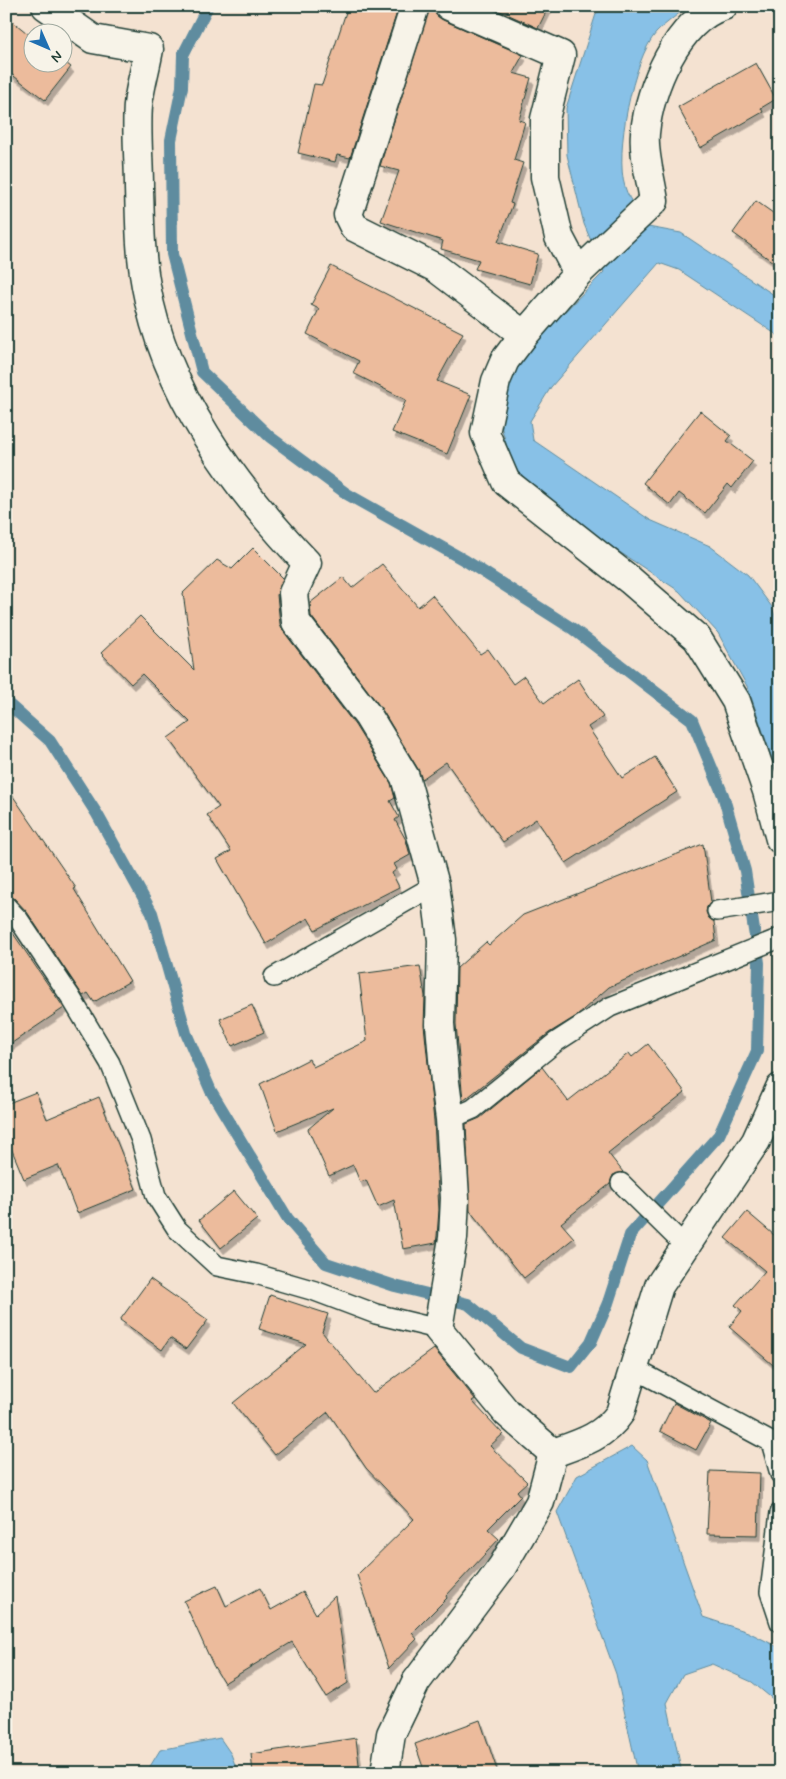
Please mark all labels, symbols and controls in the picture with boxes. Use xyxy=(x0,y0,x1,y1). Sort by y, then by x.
north arrow xyxy=(22,22,72,72)
text: N xyxy=(47,47,66,66)

